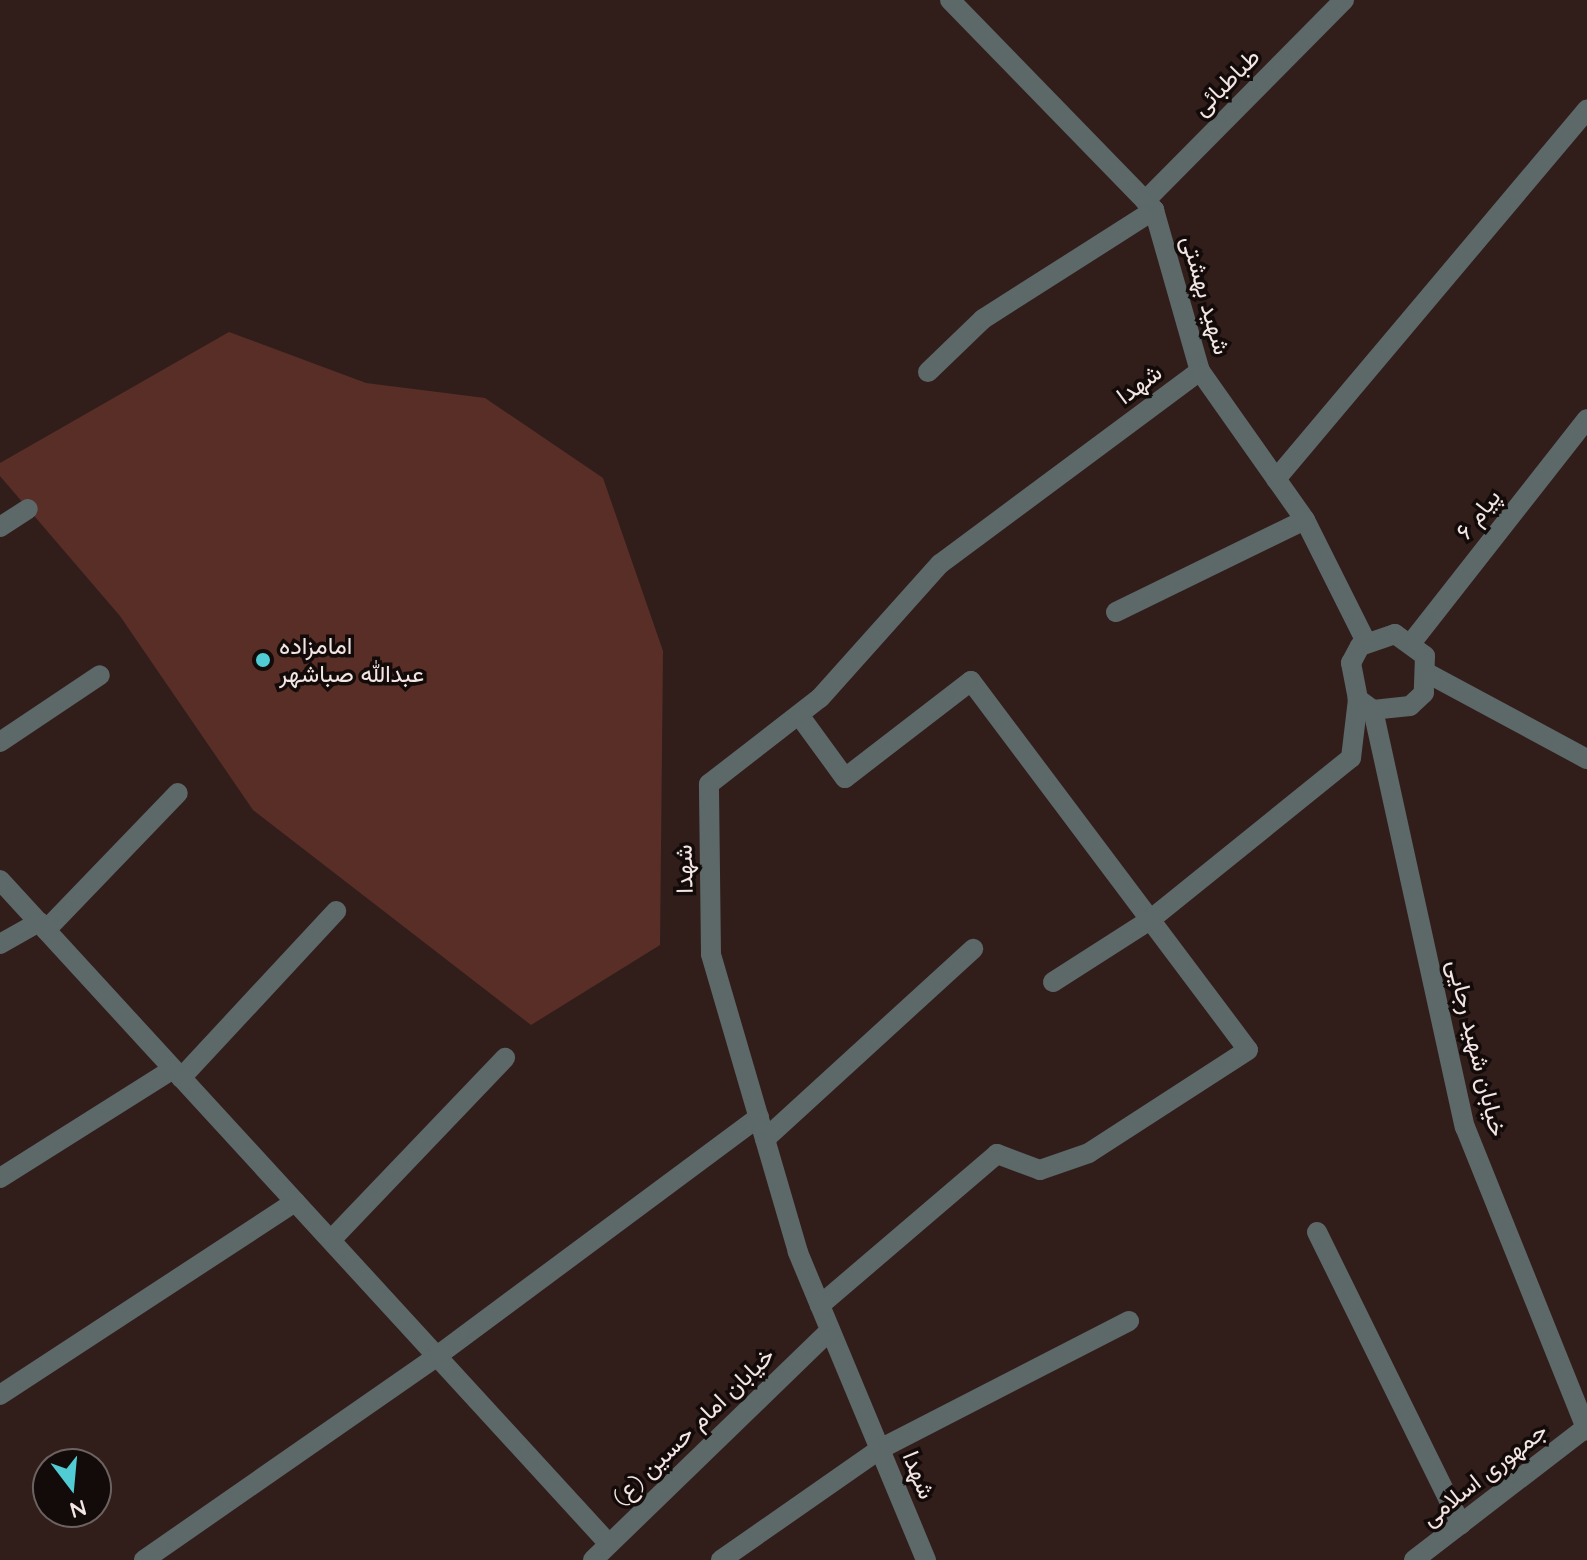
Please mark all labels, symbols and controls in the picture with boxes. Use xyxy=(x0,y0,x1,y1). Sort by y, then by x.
street label: طباطبائی xyxy=(1186,42,1266,122)
street label: شهید بهشتی xyxy=(1175,232,1237,358)
street label: شهدا xyxy=(1111,358,1167,410)
street label: پیام ۶ xyxy=(1449,483,1507,545)
place label: امامزاده عبدالله صباشهر xyxy=(279,632,424,688)
marker: امامزاده عبدالله صباشهر xyxy=(254,651,272,669)
street label: شهدا xyxy=(669,844,699,894)
street label: خیابان شهید رجایی xyxy=(1441,957,1513,1139)
street label: خیابان امام حسین (ع) xyxy=(606,1341,780,1511)
street label: جمهوری اسلامی xyxy=(1415,1416,1553,1532)
street label: شهدا xyxy=(896,1447,942,1503)
north arrow xyxy=(32,1448,112,1528)
text: N xyxy=(66,1493,90,1525)

